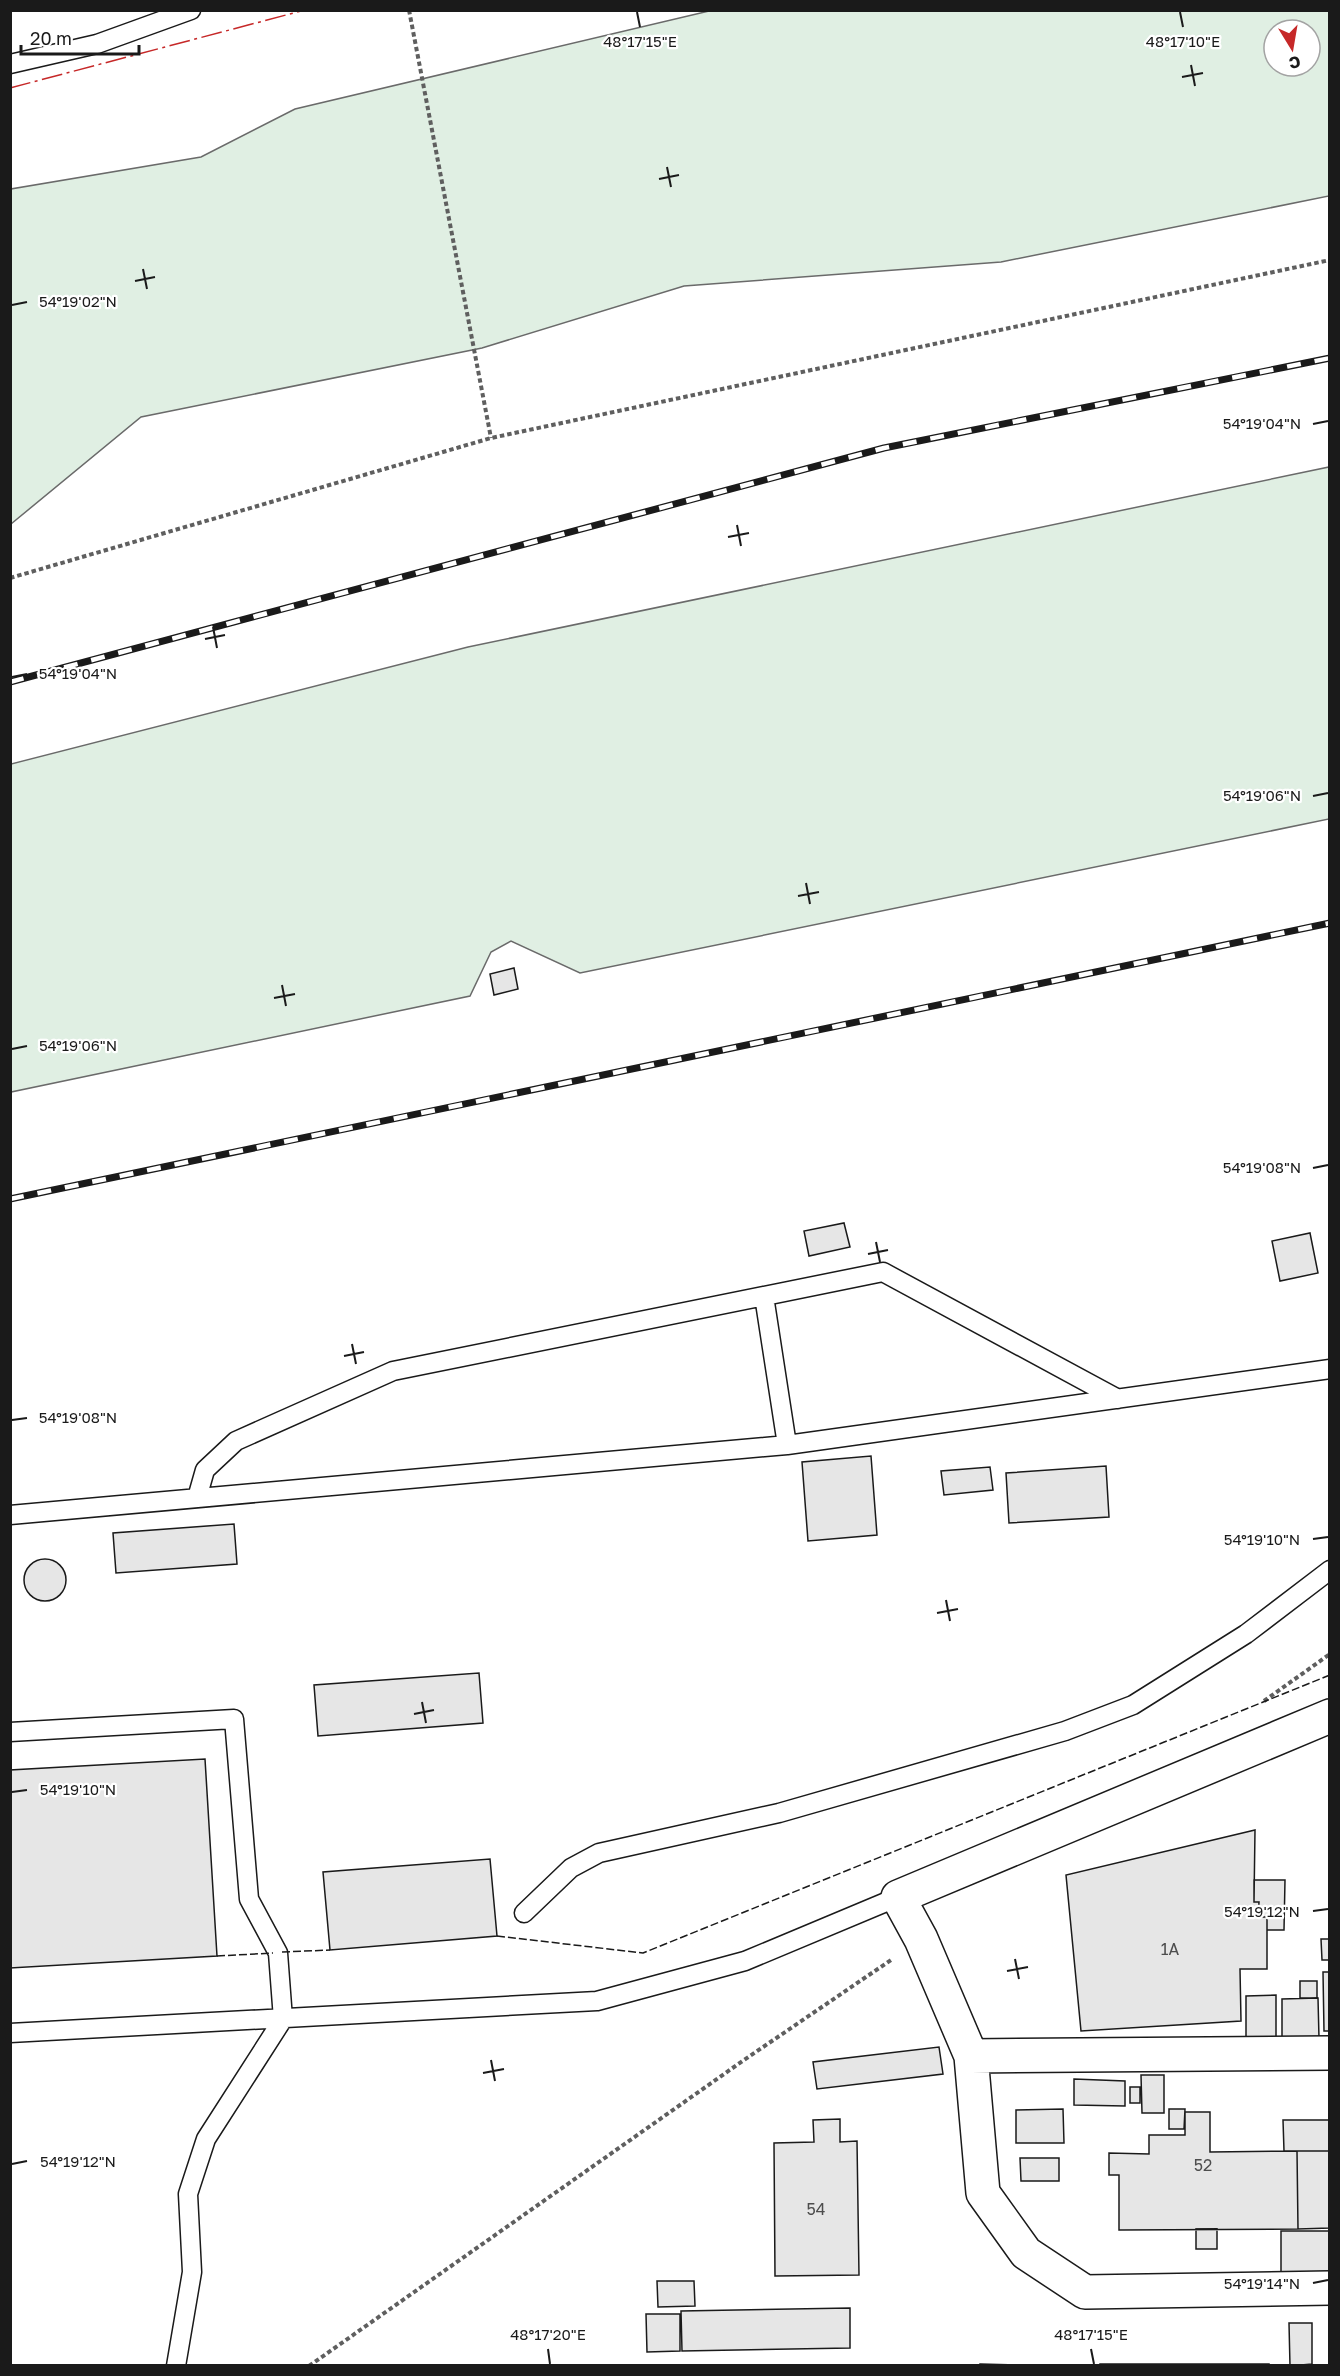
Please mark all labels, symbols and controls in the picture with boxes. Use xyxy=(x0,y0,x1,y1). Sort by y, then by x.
scale bar xyxy=(21,18,140,56)
north arrow xyxy=(1262,18,1322,78)
text: 20 m xyxy=(30,27,72,49)
text: 48°17'15"E xyxy=(603,32,677,50)
text: 48°17'10"E xyxy=(1146,32,1220,50)
text: С xyxy=(1287,52,1302,74)
text: 54°19'02"N xyxy=(39,292,117,310)
text: 54°19'04"N xyxy=(1223,414,1301,432)
text: 54°19'04"N xyxy=(39,664,117,682)
text: 54°19'06"N xyxy=(1223,786,1301,804)
text: 54°19'06"N xyxy=(39,1036,117,1054)
text: 54°19'08"N xyxy=(1223,1158,1301,1176)
text: 54°19'08"N xyxy=(39,1408,117,1426)
text: 54°19'10"N xyxy=(1224,1530,1300,1548)
text: 54°19'10"N xyxy=(40,1780,116,1798)
text: 54°19'12"N xyxy=(1224,1902,1300,1920)
house number: 1А xyxy=(1161,1939,1180,1959)
text: 54°19'12"N xyxy=(40,2152,116,2170)
house number: 52 xyxy=(1194,2155,1212,2175)
house number: 54 xyxy=(806,2199,826,2219)
text: 54°19'14"N xyxy=(1224,2274,1300,2292)
text: 48°17'20"E xyxy=(510,2325,586,2343)
text: 48°17'15"E xyxy=(1054,2325,1128,2343)

